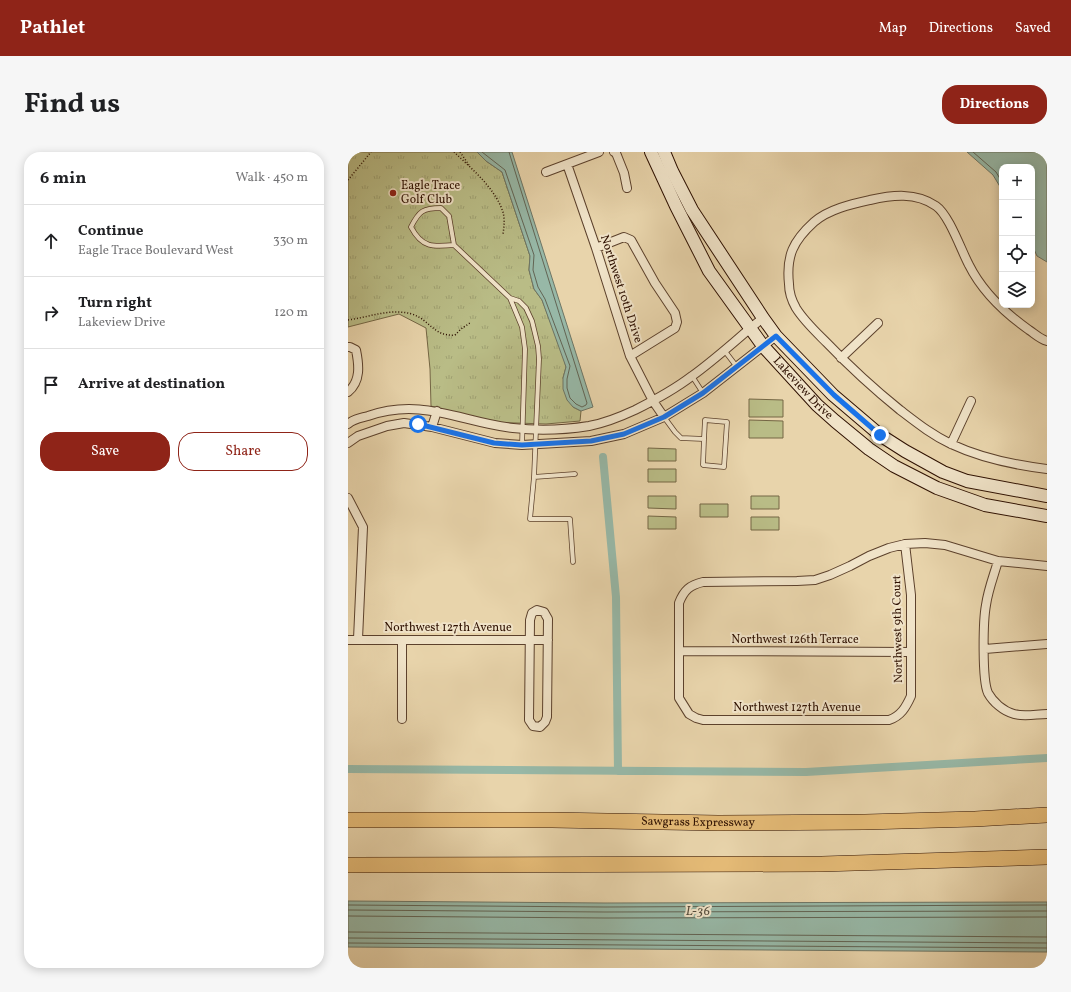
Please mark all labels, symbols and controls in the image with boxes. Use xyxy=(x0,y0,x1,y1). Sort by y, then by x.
text: Pathlet xyxy=(20,15,85,41)
text: Map xyxy=(879,19,907,38)
text: Directions xyxy=(929,19,993,38)
text: Saved xyxy=(1015,19,1051,38)
text: Find us xyxy=(24,85,120,124)
button: Directions xyxy=(942,85,1047,124)
map controls xyxy=(999,164,1035,308)
button: + xyxy=(999,164,1035,200)
text: 6 min xyxy=(40,167,86,190)
text: Walk · 450 m xyxy=(235,169,308,187)
place label: Eagle Trace Golf Club xyxy=(401,178,461,208)
marker: Eagle Trace Golf Club xyxy=(388,188,398,198)
button: − xyxy=(999,200,1035,236)
text: Continue xyxy=(78,221,143,242)
icon: ahead xyxy=(40,230,62,252)
text: 330 m xyxy=(273,232,308,250)
street label: Northwest 10th Drive xyxy=(596,233,646,345)
button: locate xyxy=(999,236,1035,272)
text: Eagle Trace Boulevard West xyxy=(78,242,234,260)
button: layers xyxy=(999,272,1035,308)
text: Turn right xyxy=(78,293,152,314)
icon: right xyxy=(40,302,62,324)
text: 120 m xyxy=(274,304,308,322)
text: Lakeview Drive xyxy=(78,314,166,332)
street label: Lakeview Drive xyxy=(769,354,836,424)
icon: arrive xyxy=(40,374,62,396)
text: Arrive at destination xyxy=(78,374,225,395)
route start xyxy=(409,415,427,433)
route end xyxy=(871,426,889,444)
button: Save xyxy=(40,432,170,471)
button: Share xyxy=(178,432,308,471)
street label: Northwest 9th Court xyxy=(889,575,907,683)
street label: Northwest 127th Avenue xyxy=(384,620,512,636)
street label: Northwest 126th Terrace xyxy=(731,632,859,648)
street label: Northwest 127th Avenue xyxy=(733,700,861,716)
street label: Sawgrass Expressway xyxy=(641,814,756,831)
water label: L-36 xyxy=(686,903,710,921)

